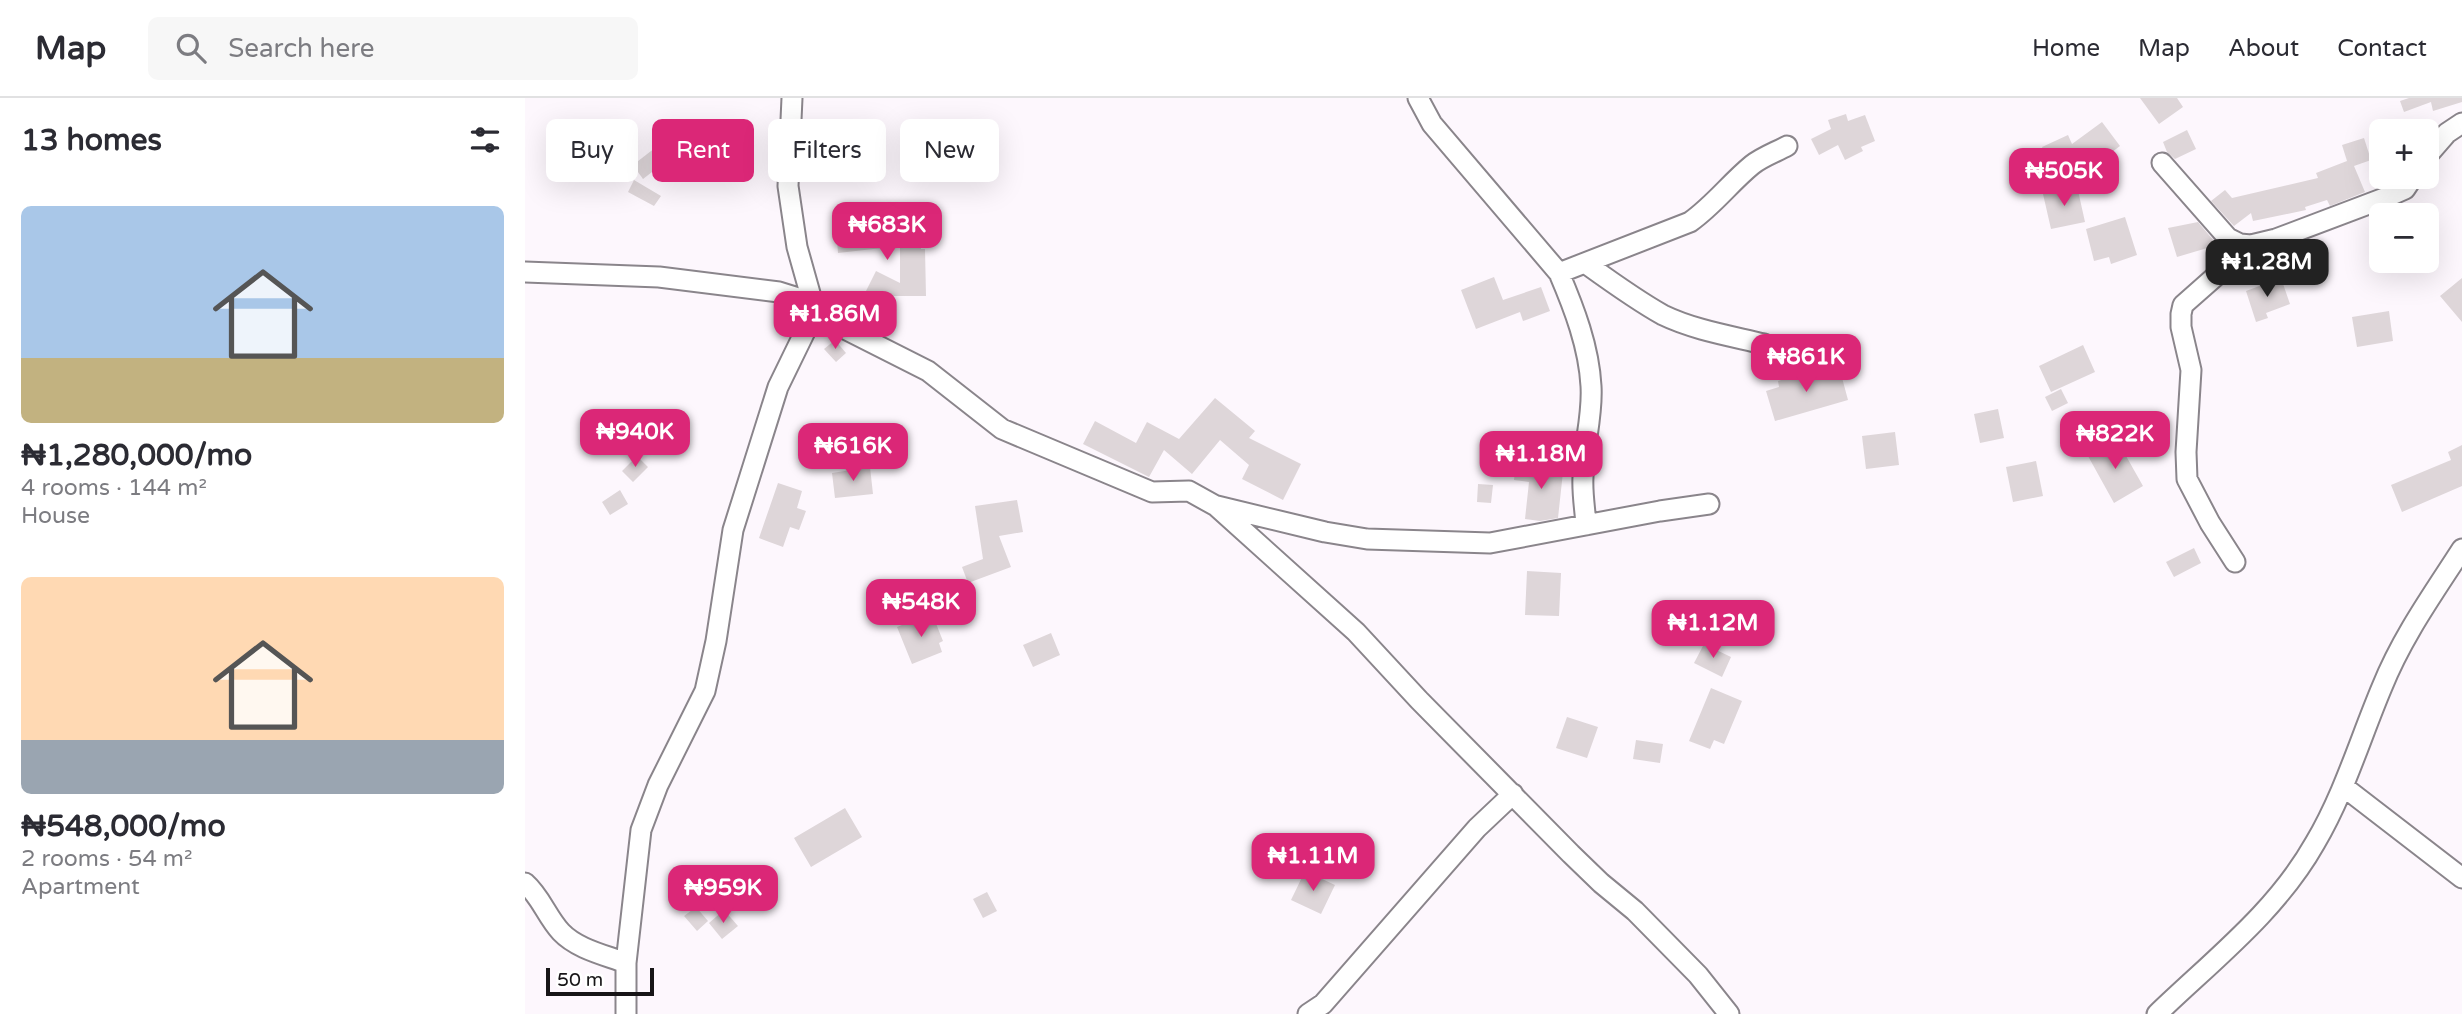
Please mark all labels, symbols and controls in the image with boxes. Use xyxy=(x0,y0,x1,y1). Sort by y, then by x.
search box xyxy=(148,17,638,80)
text: Map xyxy=(35,29,106,68)
icon: search xyxy=(172,29,210,67)
text: Search here xyxy=(228,33,374,64)
text: Home xyxy=(2032,34,2100,63)
text: Map xyxy=(2138,34,2190,63)
text: About xyxy=(2228,34,2299,63)
text: Contact xyxy=(2337,34,2427,63)
chip: Buy xyxy=(546,119,638,182)
chip: Rent xyxy=(652,119,754,182)
chip: Filters xyxy=(768,119,886,182)
chip: New xyxy=(900,119,999,182)
map controls xyxy=(2369,119,2439,273)
button: + xyxy=(2369,119,2439,189)
icon: filters xyxy=(466,121,504,159)
text: 13 homes xyxy=(21,122,162,159)
pin: ₦505K xyxy=(2015,148,2113,208)
text: ₦505K xyxy=(2025,157,2103,185)
pin: ₦683K xyxy=(838,202,936,262)
button: − xyxy=(2369,203,2439,273)
text: ₦683K xyxy=(848,211,926,239)
pin: ₦1.28M xyxy=(2210,240,2324,299)
text: ₦1.28M xyxy=(2222,248,2312,276)
icon: home xyxy=(200,251,326,377)
pin: ₦1.86M xyxy=(778,292,892,351)
text: ₦1.86M xyxy=(790,300,880,328)
pin: ₦861K xyxy=(1757,334,1855,394)
text: ₦861K xyxy=(1767,343,1845,371)
pin: ₦940K xyxy=(586,410,684,469)
pin: ₦822K xyxy=(2066,412,2164,471)
text: ₦940K xyxy=(596,418,674,446)
text: ₦822K xyxy=(2076,420,2154,448)
pin: ₦616K xyxy=(804,424,902,483)
text: ₦616K xyxy=(814,432,892,460)
pin: ₦1.18M xyxy=(1484,432,1598,491)
text: ₦1,280,000/mo xyxy=(21,437,252,474)
text: ₦1.18M xyxy=(1496,440,1586,468)
text: 4 rooms · 144 m² xyxy=(21,474,207,502)
text: House xyxy=(21,502,90,530)
pin: ₦548K xyxy=(872,580,970,639)
text: ₦548K xyxy=(882,588,960,616)
pin: ₦1.12M xyxy=(1656,601,1770,660)
text: ₦1.12M xyxy=(1668,609,1758,637)
icon: home xyxy=(200,622,326,748)
text: ₦548,000/mo xyxy=(21,808,226,845)
pin: ₦1.11M xyxy=(1256,834,1370,893)
text: ₦1.11M xyxy=(1268,842,1358,870)
text: 2 rooms · 54 m² xyxy=(21,845,192,873)
pin: ₦959K xyxy=(674,866,772,925)
text: Apartment xyxy=(21,873,140,901)
text: ₦959K xyxy=(684,874,762,902)
scale bar xyxy=(546,965,655,997)
text: 50 m xyxy=(557,969,603,991)

